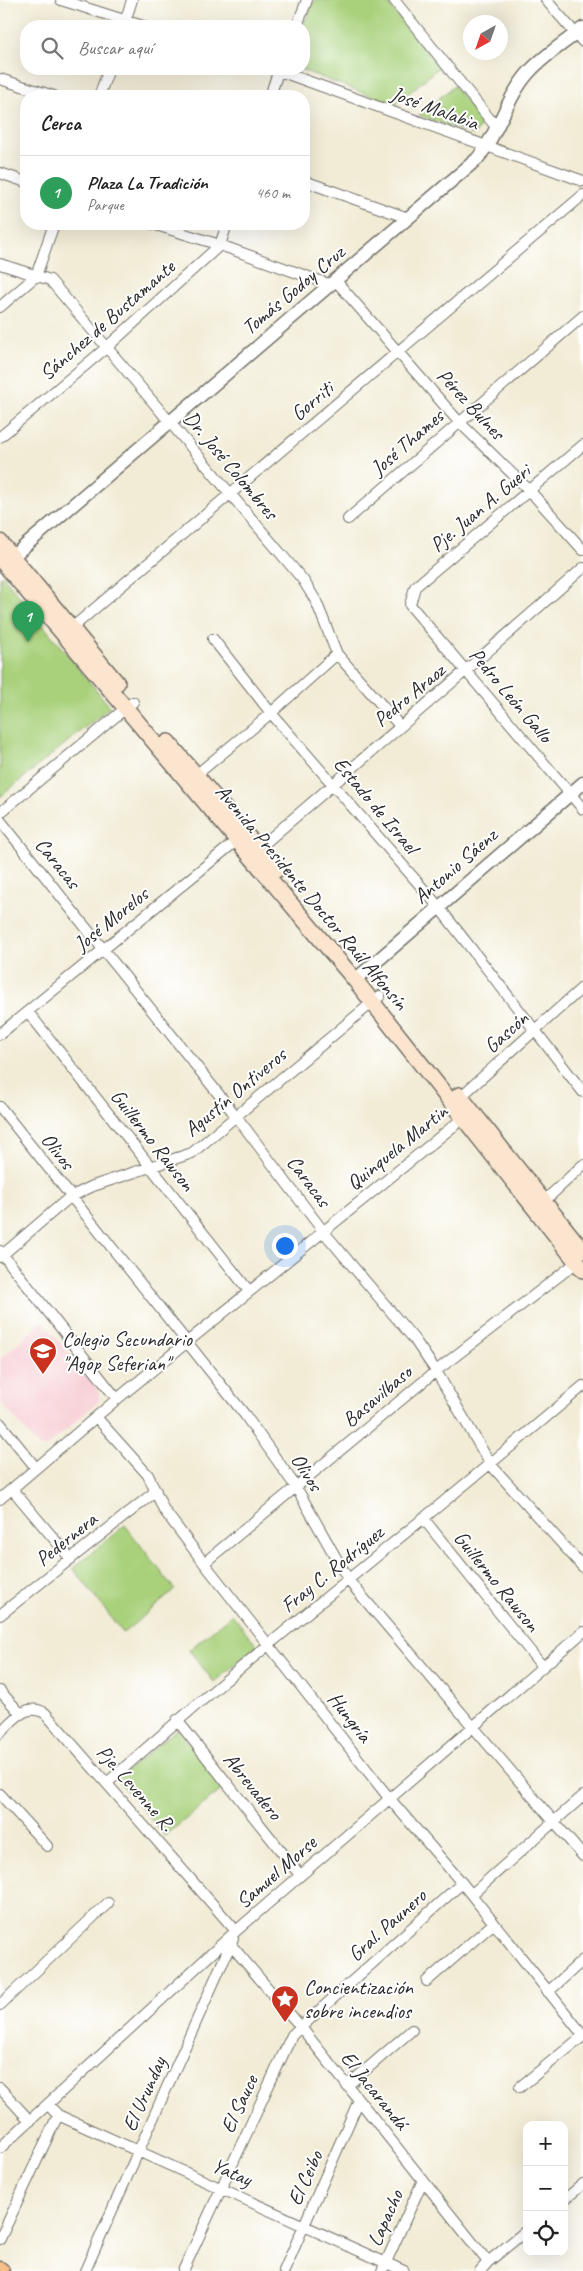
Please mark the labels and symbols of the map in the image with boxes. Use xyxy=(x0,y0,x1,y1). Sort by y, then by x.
north arrow xyxy=(463,15,508,60)
street label: José Malabia xyxy=(387,80,484,136)
street label: Tomás Godoy Cruz xyxy=(236,238,351,340)
street label: Sánchez de Bustamante xyxy=(34,253,181,386)
street label: Pérez Bulnes xyxy=(431,363,512,447)
street label: Gorriti xyxy=(285,374,341,426)
street label: José Thames xyxy=(364,402,450,481)
street label: Dr. José Colombres xyxy=(178,405,285,526)
street label: Pje. Juan A. Gueri xyxy=(424,456,538,558)
pin: 1 xyxy=(12,601,44,642)
street label: Pedro León Gallo xyxy=(464,642,560,750)
street label: Pedro Araoz xyxy=(368,656,452,732)
street label: Estado de Israel xyxy=(328,751,426,861)
street label: Avenida Presidente Doctor Raúl Alfonsín xyxy=(210,779,414,1016)
street label: Antonio Sáenz xyxy=(408,821,504,909)
street label: Caracas xyxy=(30,832,88,895)
street label: José Morelos xyxy=(68,880,155,957)
street label: Gascón xyxy=(478,1005,534,1059)
street label: Agustín Ontiveros xyxy=(179,1041,293,1142)
street label: Guillermo Rawson xyxy=(105,1084,201,1197)
street label: Quinquela Martin xyxy=(341,1097,454,1196)
street label: Olivos xyxy=(35,1127,82,1176)
street label: Caracas xyxy=(281,1150,338,1214)
your location xyxy=(272,1233,298,1259)
place label: Colegio Secundario "Agop Seferian" xyxy=(62,1326,194,1376)
school or university icon: Colegio Secundario "Agop Seferian" xyxy=(28,1336,58,1375)
street label: Basavilbaso xyxy=(337,1358,419,1433)
street label: Olivos xyxy=(285,1448,330,1497)
street label: Pedernera xyxy=(30,1505,103,1572)
street label: Fray C. Rodríguez xyxy=(275,1518,390,1618)
street label: Guillermo Rawson xyxy=(448,1525,546,1637)
street label: Hungría xyxy=(322,1686,379,1749)
street label: Pje. Levenne R. xyxy=(91,1739,181,1837)
street label: Abrevadero xyxy=(218,1747,289,1826)
street label: Samuel Morse xyxy=(230,1829,322,1914)
street label: Gral. Paunero xyxy=(342,1882,433,1967)
place label: Concientización sobre incendios xyxy=(304,1974,414,2024)
place icon: Concientización sobre incendios xyxy=(270,1984,300,2023)
street label: El Jacarandá xyxy=(335,2045,416,2136)
street label: El Urunday xyxy=(116,2051,173,2135)
street label: El Sauce xyxy=(214,2070,264,2137)
street label: El Ceibo xyxy=(282,2145,329,2209)
street label: Yatay xyxy=(208,2152,258,2193)
street label: Lapacho xyxy=(361,2184,409,2250)

